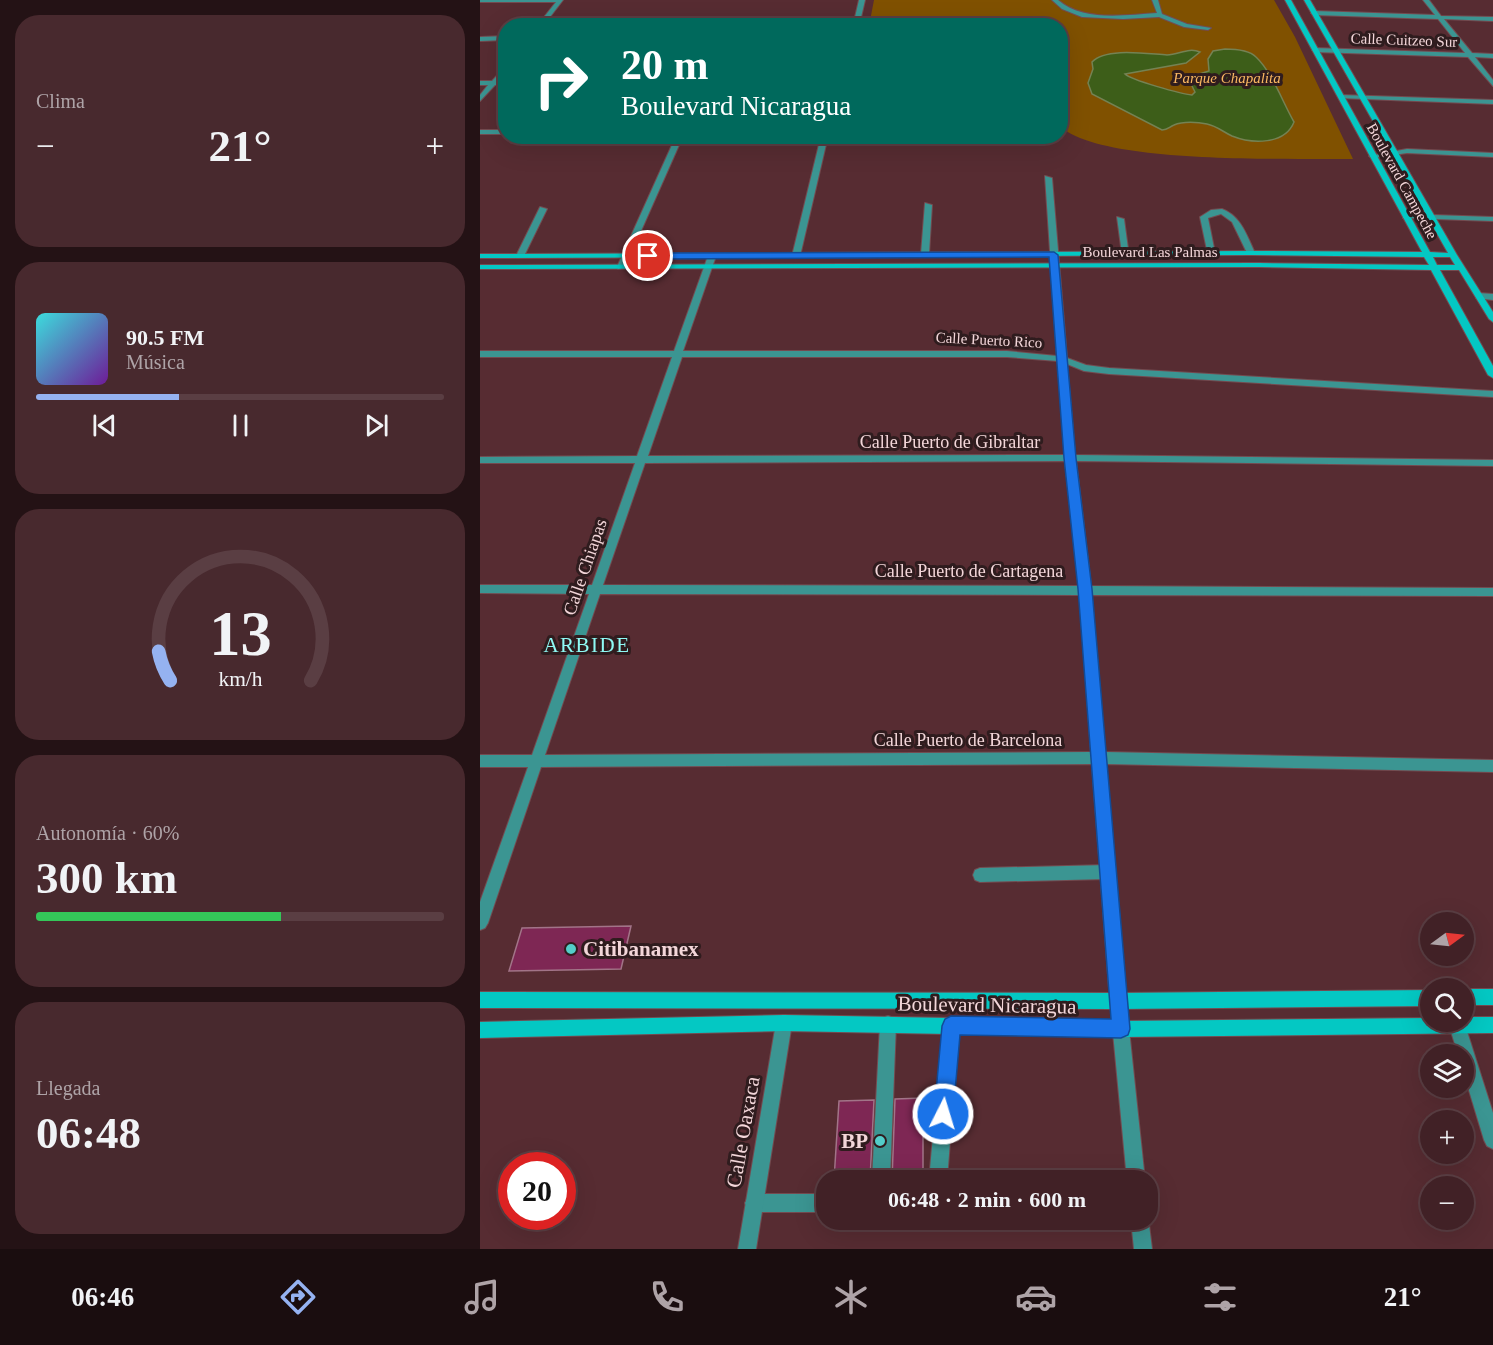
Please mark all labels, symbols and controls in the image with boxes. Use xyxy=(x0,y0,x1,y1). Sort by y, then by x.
street label: Calle Cuitzeo Sur xyxy=(1350,30,1458,50)
icon: right xyxy=(522,42,600,120)
text: 20 m xyxy=(621,42,709,88)
park label: Parque Chapalita xyxy=(1172,70,1281,86)
text: Clima xyxy=(36,90,85,112)
text: Boulevard Nicaragua xyxy=(621,91,851,121)
street label: Boulevard Campeche xyxy=(1364,120,1441,242)
text: 21° xyxy=(209,121,272,171)
text: − xyxy=(36,128,55,164)
text: + xyxy=(425,128,444,164)
pin xyxy=(622,230,673,281)
icon: arrive xyxy=(631,239,664,272)
street label: Boulevard Las Palmas xyxy=(1083,244,1218,260)
text: 90.5 FM xyxy=(126,325,204,350)
street label: Calle Puerto Rico xyxy=(935,329,1043,351)
text: Música xyxy=(126,351,185,373)
icon: previous xyxy=(88,409,121,442)
icon: pause xyxy=(224,409,257,442)
icon: next xyxy=(360,409,393,442)
street label: Calle Puerto de Gibraltar xyxy=(860,432,1040,452)
street label: Calle Chiapas xyxy=(559,516,611,618)
street label: Calle Puerto de Cartagena xyxy=(875,561,1063,581)
text: 13 xyxy=(209,600,271,669)
district label: ARBIDE xyxy=(543,633,631,657)
text: km/h xyxy=(218,668,262,692)
street label: Calle Puerto de Barcelona xyxy=(874,730,1062,750)
text: Autonomía · 60% xyxy=(36,822,179,844)
text: 300 km xyxy=(36,853,177,903)
north arrow xyxy=(1420,912,1474,966)
map controls xyxy=(1420,912,1474,1230)
place label: Citibanamex xyxy=(583,937,699,961)
marker: Citibanamex xyxy=(564,942,578,956)
button: search xyxy=(1420,978,1474,1032)
street label: Boulevard Nicaragua xyxy=(897,991,1077,1019)
button: layers xyxy=(1420,1044,1474,1098)
street label: Calle Oaxaca xyxy=(721,1074,765,1189)
text: Llegada xyxy=(36,1077,100,1099)
position arrow xyxy=(911,1082,975,1146)
text: 06:48 xyxy=(36,1108,141,1158)
button: + xyxy=(1420,1110,1474,1164)
place label: BP xyxy=(841,1129,868,1153)
marker: BP xyxy=(873,1134,887,1148)
speed limit sign: 20 xyxy=(498,1152,576,1230)
button: − xyxy=(1420,1176,1474,1230)
text: 06:48 · 2 min · 600 m xyxy=(888,1187,1086,1212)
icon: directions xyxy=(277,1276,319,1318)
icon: music xyxy=(461,1276,503,1318)
icon: phone xyxy=(646,1276,688,1318)
icon: climate xyxy=(830,1276,872,1318)
icon: car xyxy=(1015,1276,1057,1318)
icon: filters xyxy=(1199,1276,1241,1318)
text: 06:46 xyxy=(71,1282,134,1312)
text: 21° xyxy=(1384,1282,1422,1312)

